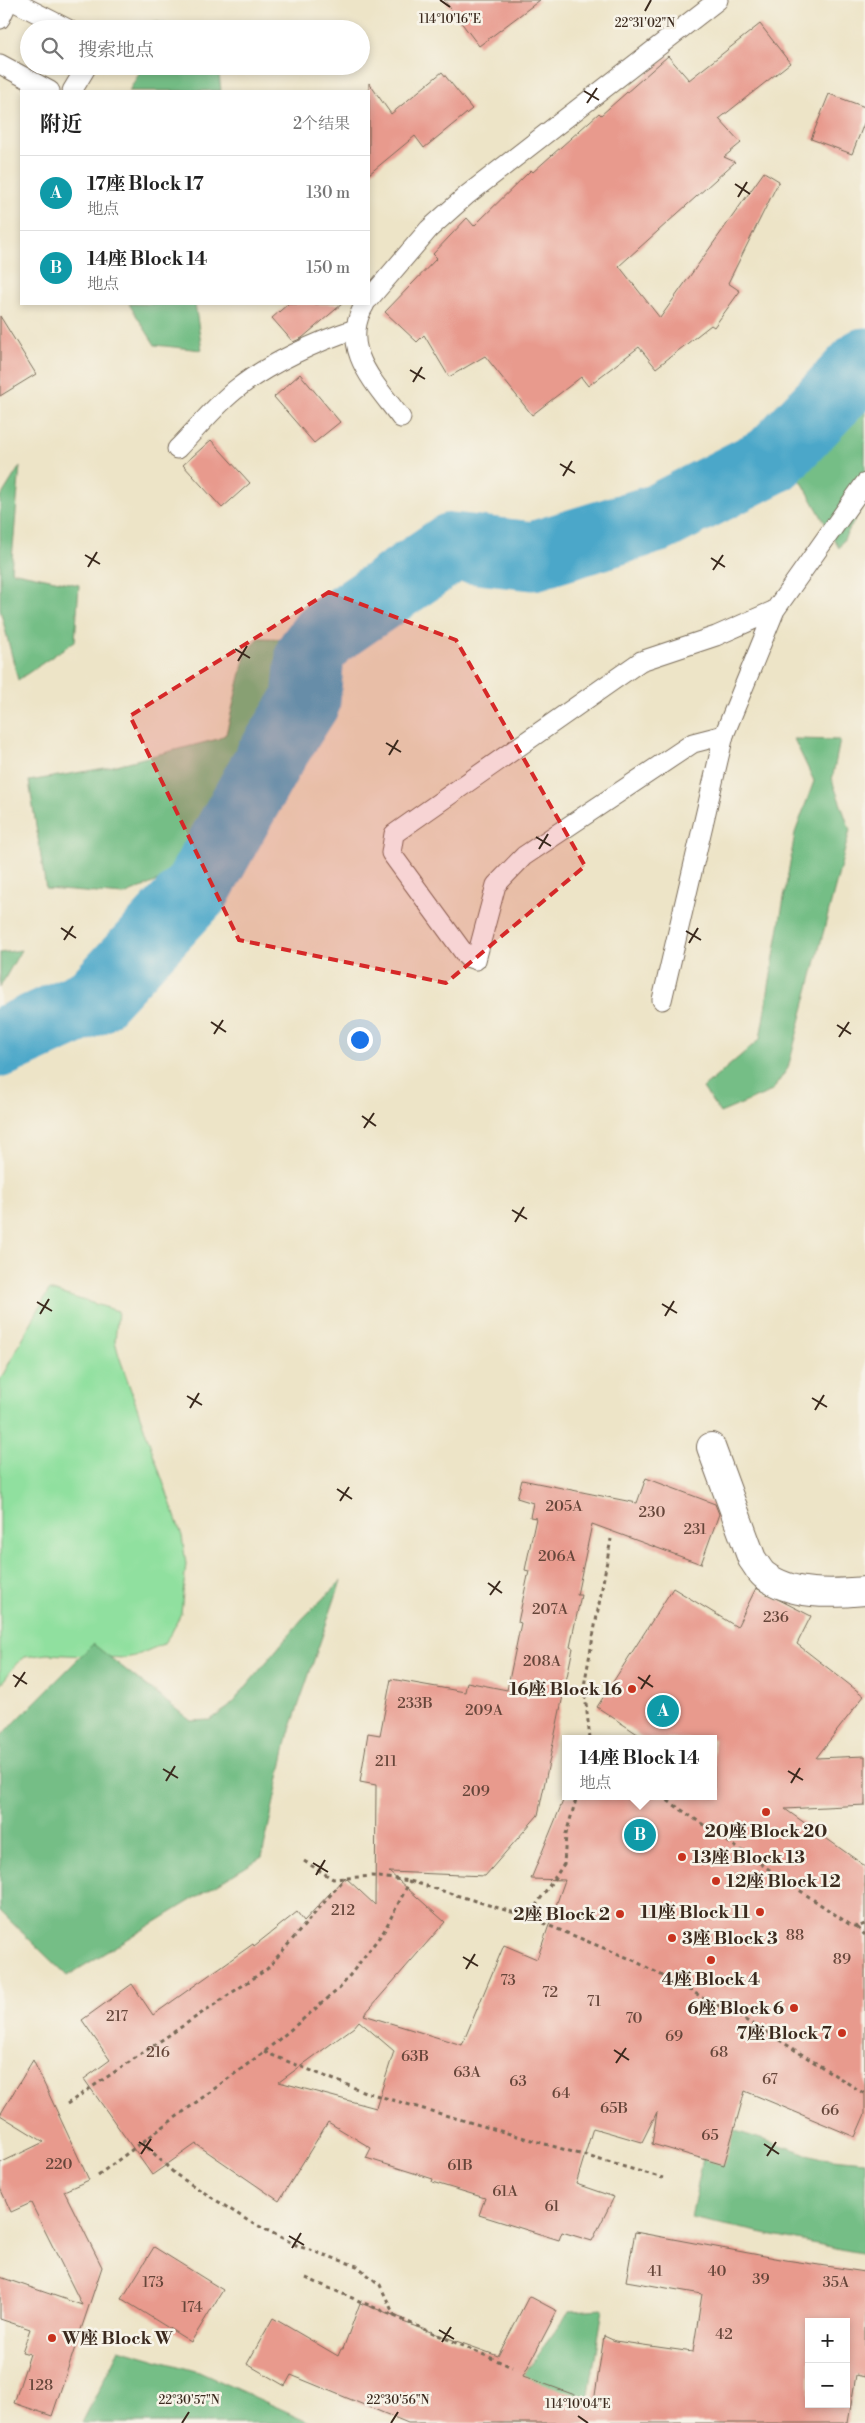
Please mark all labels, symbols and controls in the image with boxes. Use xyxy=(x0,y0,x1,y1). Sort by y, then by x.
text: 114°10'16"E xyxy=(419,12,481,27)
text: 22°31'02"N xyxy=(615,16,675,31)
search box xyxy=(20,20,370,75)
icon: search xyxy=(38,34,66,62)
text: 搜索地点 xyxy=(78,38,154,62)
text: 附近 xyxy=(40,112,82,138)
text: 2个结果 xyxy=(293,114,350,134)
text: 17座 Block 17 xyxy=(87,172,204,196)
text: A xyxy=(50,183,62,203)
text: 130 m xyxy=(306,183,350,203)
text: 地点 xyxy=(87,199,119,219)
text: 14座 Block 14 xyxy=(87,247,207,271)
text: B xyxy=(50,258,62,278)
text: 150 m xyxy=(306,258,350,278)
text: 地点 xyxy=(87,274,119,294)
your location xyxy=(347,1027,373,1053)
house number: 205A xyxy=(545,1497,583,1516)
house number: 230 xyxy=(639,1503,665,1522)
house number: 231 xyxy=(684,1520,707,1539)
house number: 206A xyxy=(538,1547,577,1566)
house number: 207A xyxy=(532,1600,569,1619)
house number: 236 xyxy=(763,1608,789,1627)
house number: 208A xyxy=(523,1652,562,1671)
place label: 16座 Block 16 xyxy=(509,1678,622,1701)
marker: 16座 Block 16 xyxy=(626,1683,638,1695)
pin: A xyxy=(647,1692,679,1730)
house number: 233B xyxy=(397,1694,433,1713)
house number: 209A xyxy=(465,1701,504,1720)
popup xyxy=(562,1735,717,1800)
text: 14座 Block 14 xyxy=(579,1746,700,1770)
house number: 211 xyxy=(375,1752,398,1771)
text: 地点 xyxy=(579,1773,611,1793)
house number: 209 xyxy=(462,1782,490,1801)
marker: 20座 Block 20 xyxy=(760,1806,772,1818)
pin: B xyxy=(624,1816,656,1854)
place label: 20座 Block 20 xyxy=(705,1820,827,1843)
place label: 13座 Block 13 xyxy=(692,1846,805,1869)
marker: 13座 Block 13 xyxy=(676,1851,688,1863)
place label: 12座 Block 12 xyxy=(726,1870,841,1893)
marker: 12座 Block 12 xyxy=(710,1875,722,1887)
house number: 212 xyxy=(331,1901,355,1920)
place label: 11座 Block 11 xyxy=(640,1901,750,1924)
place label: 2座 Block 2 xyxy=(513,1903,610,1926)
marker: 11座 Block 11 xyxy=(754,1906,766,1918)
marker: 2座 Block 2 xyxy=(614,1908,626,1920)
house number: 88 xyxy=(786,1926,804,1945)
place label: 3座 Block 3 xyxy=(682,1927,778,1950)
marker: 3座 Block 3 xyxy=(666,1932,678,1944)
house number: 89 xyxy=(833,1950,851,1969)
marker: 4座 Block 4 xyxy=(705,1954,717,1966)
place label: 4座 Block 4 xyxy=(662,1968,760,1991)
house number: 73 xyxy=(500,1971,516,1990)
house number: 72 xyxy=(542,1983,558,2002)
house number: 71 xyxy=(587,1992,602,2011)
place label: 6座 Block 6 xyxy=(687,1997,784,2020)
marker: 6座 Block 6 xyxy=(788,2002,800,2014)
house number: 217 xyxy=(106,2007,128,2026)
house number: 70 xyxy=(625,2009,643,2028)
place label: 7座 Block 7 xyxy=(737,2022,832,2045)
house number: 69 xyxy=(665,2027,683,2046)
marker: 7座 Block 7 xyxy=(836,2027,848,2039)
house number: 216 xyxy=(146,2043,170,2062)
house number: 68 xyxy=(710,2043,728,2062)
house number: 63B xyxy=(401,2047,429,2066)
house number: 63A xyxy=(453,2063,482,2082)
house number: 67 xyxy=(762,2070,778,2089)
house number: 63 xyxy=(509,2072,527,2091)
house number: 64 xyxy=(552,2084,570,2103)
house number: 65B xyxy=(600,2099,628,2118)
house number: 66 xyxy=(821,2101,839,2120)
house number: 65 xyxy=(701,2126,719,2145)
house number: 220 xyxy=(45,2155,73,2174)
house number: 61B xyxy=(447,2156,473,2175)
house number: 61A xyxy=(492,2182,518,2201)
house number: 61 xyxy=(544,2197,560,2216)
house number: 41 xyxy=(647,2262,663,2281)
house number: 40 xyxy=(708,2262,726,2281)
house number: 39 xyxy=(752,2270,770,2289)
house number: 173 xyxy=(142,2273,164,2292)
house number: 35A xyxy=(823,2273,850,2292)
house number: 174 xyxy=(181,2298,203,2317)
map controls xyxy=(805,2318,850,2408)
button: + xyxy=(805,2318,850,2363)
house number: 42 xyxy=(715,2325,733,2344)
place label: W座 Block W xyxy=(61,2327,173,2350)
marker: W座 Block W xyxy=(46,2332,58,2344)
button: − xyxy=(805,2363,850,2408)
house number: 128 xyxy=(29,2376,53,2395)
text: 22°30'57"N xyxy=(158,2393,220,2408)
text: 22°30'56"N xyxy=(367,2393,429,2408)
text: 114°10'04"E xyxy=(545,2397,611,2412)

